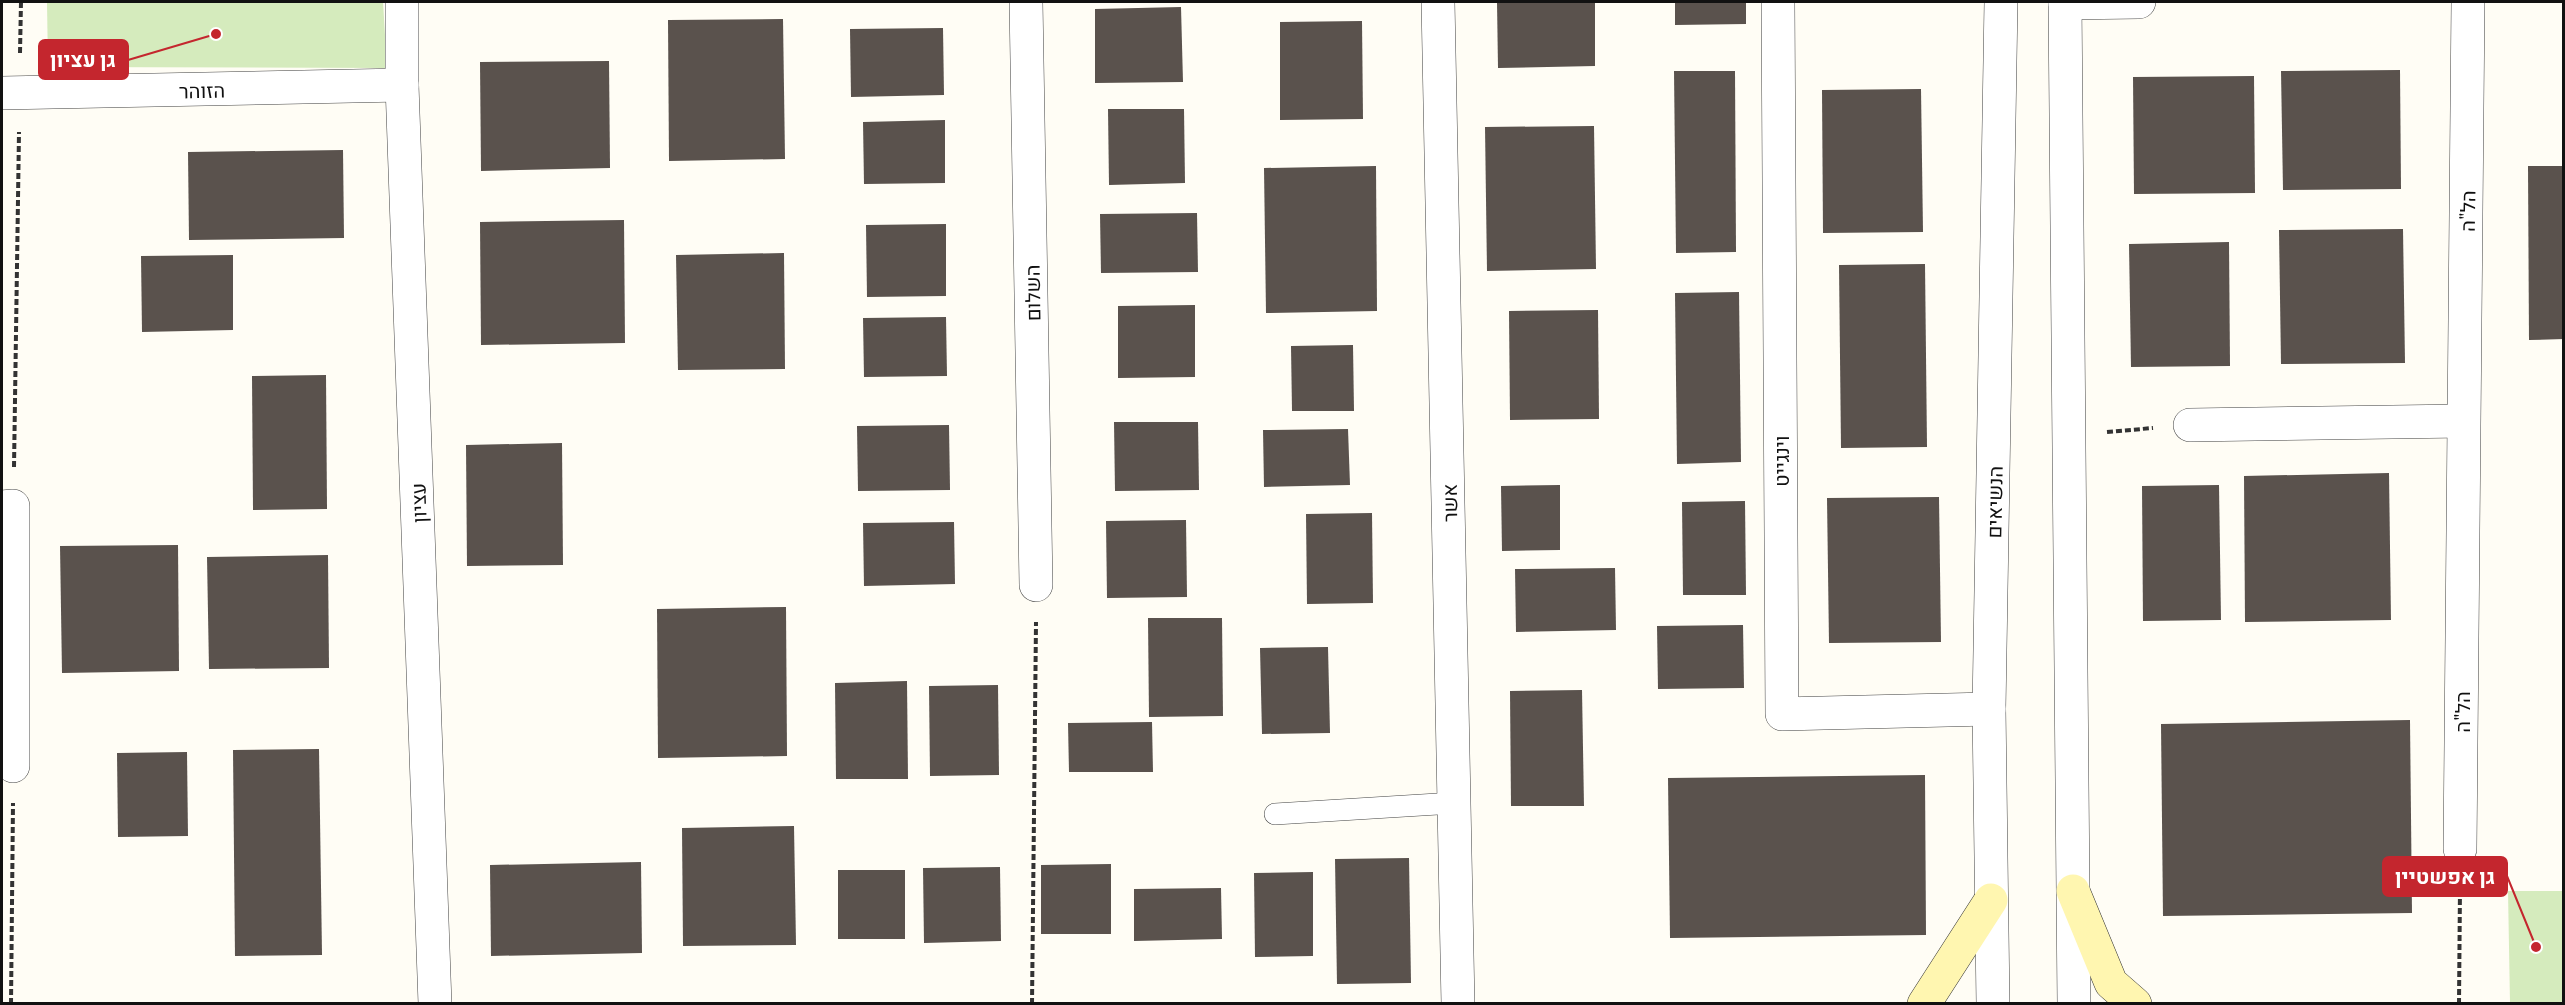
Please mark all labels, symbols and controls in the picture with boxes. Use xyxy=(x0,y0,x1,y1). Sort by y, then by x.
callout: גן עציון xyxy=(39,40,128,79)
text: גן עציון xyxy=(50,42,116,73)
street label: הזוהר xyxy=(179,74,225,104)
street label: הל"ה xyxy=(2451,190,2481,232)
street label: השלום xyxy=(1016,264,1046,322)
street label: וינגייט xyxy=(1765,435,1795,487)
street label: הנשיאים xyxy=(1977,465,2009,539)
street label: עציון xyxy=(401,482,433,524)
street label: אשר xyxy=(1433,483,1463,523)
street label: הל"ה xyxy=(2446,691,2476,733)
callout: גן אפשטיין xyxy=(2383,857,2507,896)
text: גן אפשטיין xyxy=(2395,859,2495,890)

